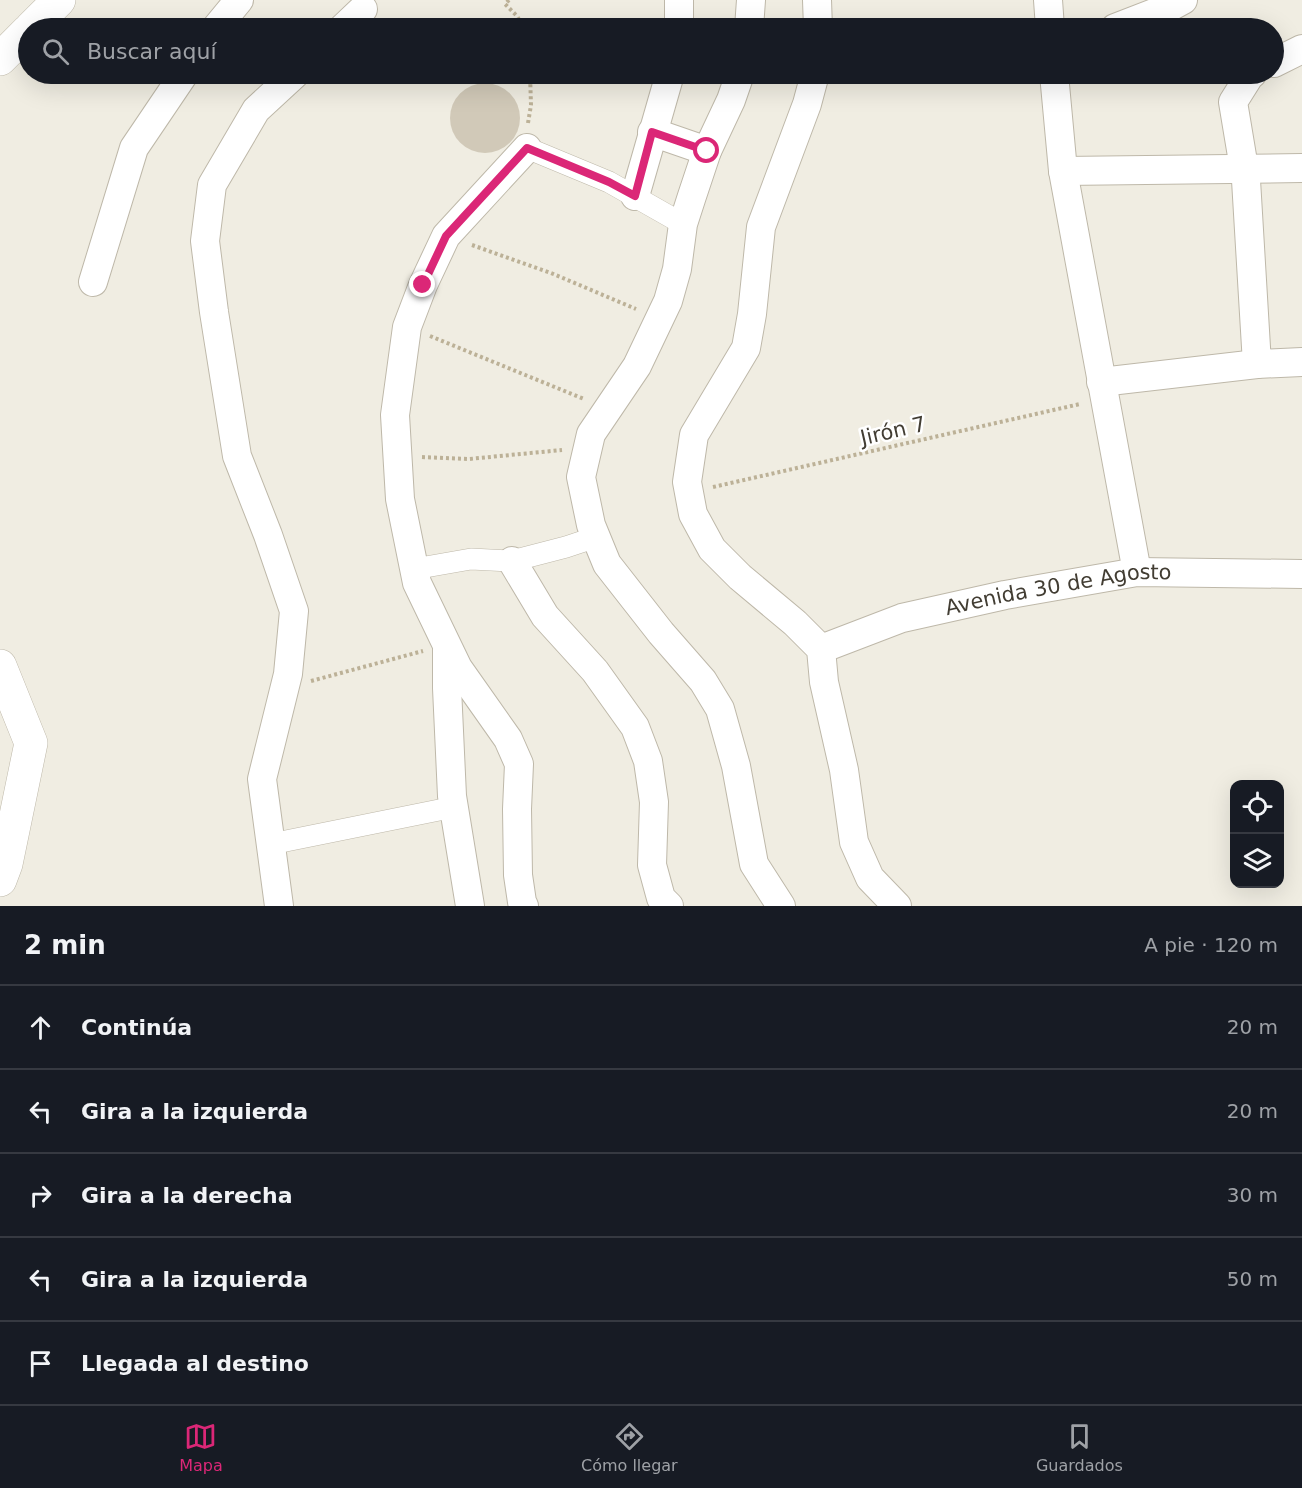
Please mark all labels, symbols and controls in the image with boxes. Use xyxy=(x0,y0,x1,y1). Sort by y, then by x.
search box xyxy=(18,18,1284,84)
icon: search xyxy=(39,35,72,68)
text: Buscar aquí xyxy=(87,39,217,64)
route start xyxy=(693,137,719,163)
route end xyxy=(409,271,435,297)
street label: Jirón 7 xyxy=(856,412,928,451)
street label: Avenida 30 de Agosto xyxy=(943,560,1172,620)
map controls xyxy=(1230,780,1284,888)
button: locate xyxy=(1230,780,1284,834)
button: layers xyxy=(1230,834,1284,888)
text: 2 min xyxy=(24,930,106,960)
text: A pie · 120 m xyxy=(1144,933,1278,957)
icon: ahead xyxy=(24,1011,57,1044)
text: Continúa xyxy=(81,1015,192,1040)
text: 20 m xyxy=(1227,1015,1278,1039)
icon: left xyxy=(24,1095,57,1128)
text: Gira a la izquierda xyxy=(81,1099,308,1124)
text: 20 m xyxy=(1227,1099,1278,1123)
icon: right xyxy=(24,1179,57,1212)
text: Gira a la derecha xyxy=(81,1183,293,1208)
text: 30 m xyxy=(1227,1183,1278,1207)
icon: left xyxy=(24,1263,57,1296)
text: Gira a la izquierda xyxy=(81,1267,308,1292)
text: 50 m xyxy=(1227,1267,1278,1291)
icon: arrive xyxy=(24,1347,57,1380)
text: Llegada al destino xyxy=(81,1351,309,1376)
tab: Mapa xyxy=(179,1420,223,1475)
tab: Cómo llegar xyxy=(581,1420,678,1475)
tab: Guardados xyxy=(1036,1420,1123,1475)

